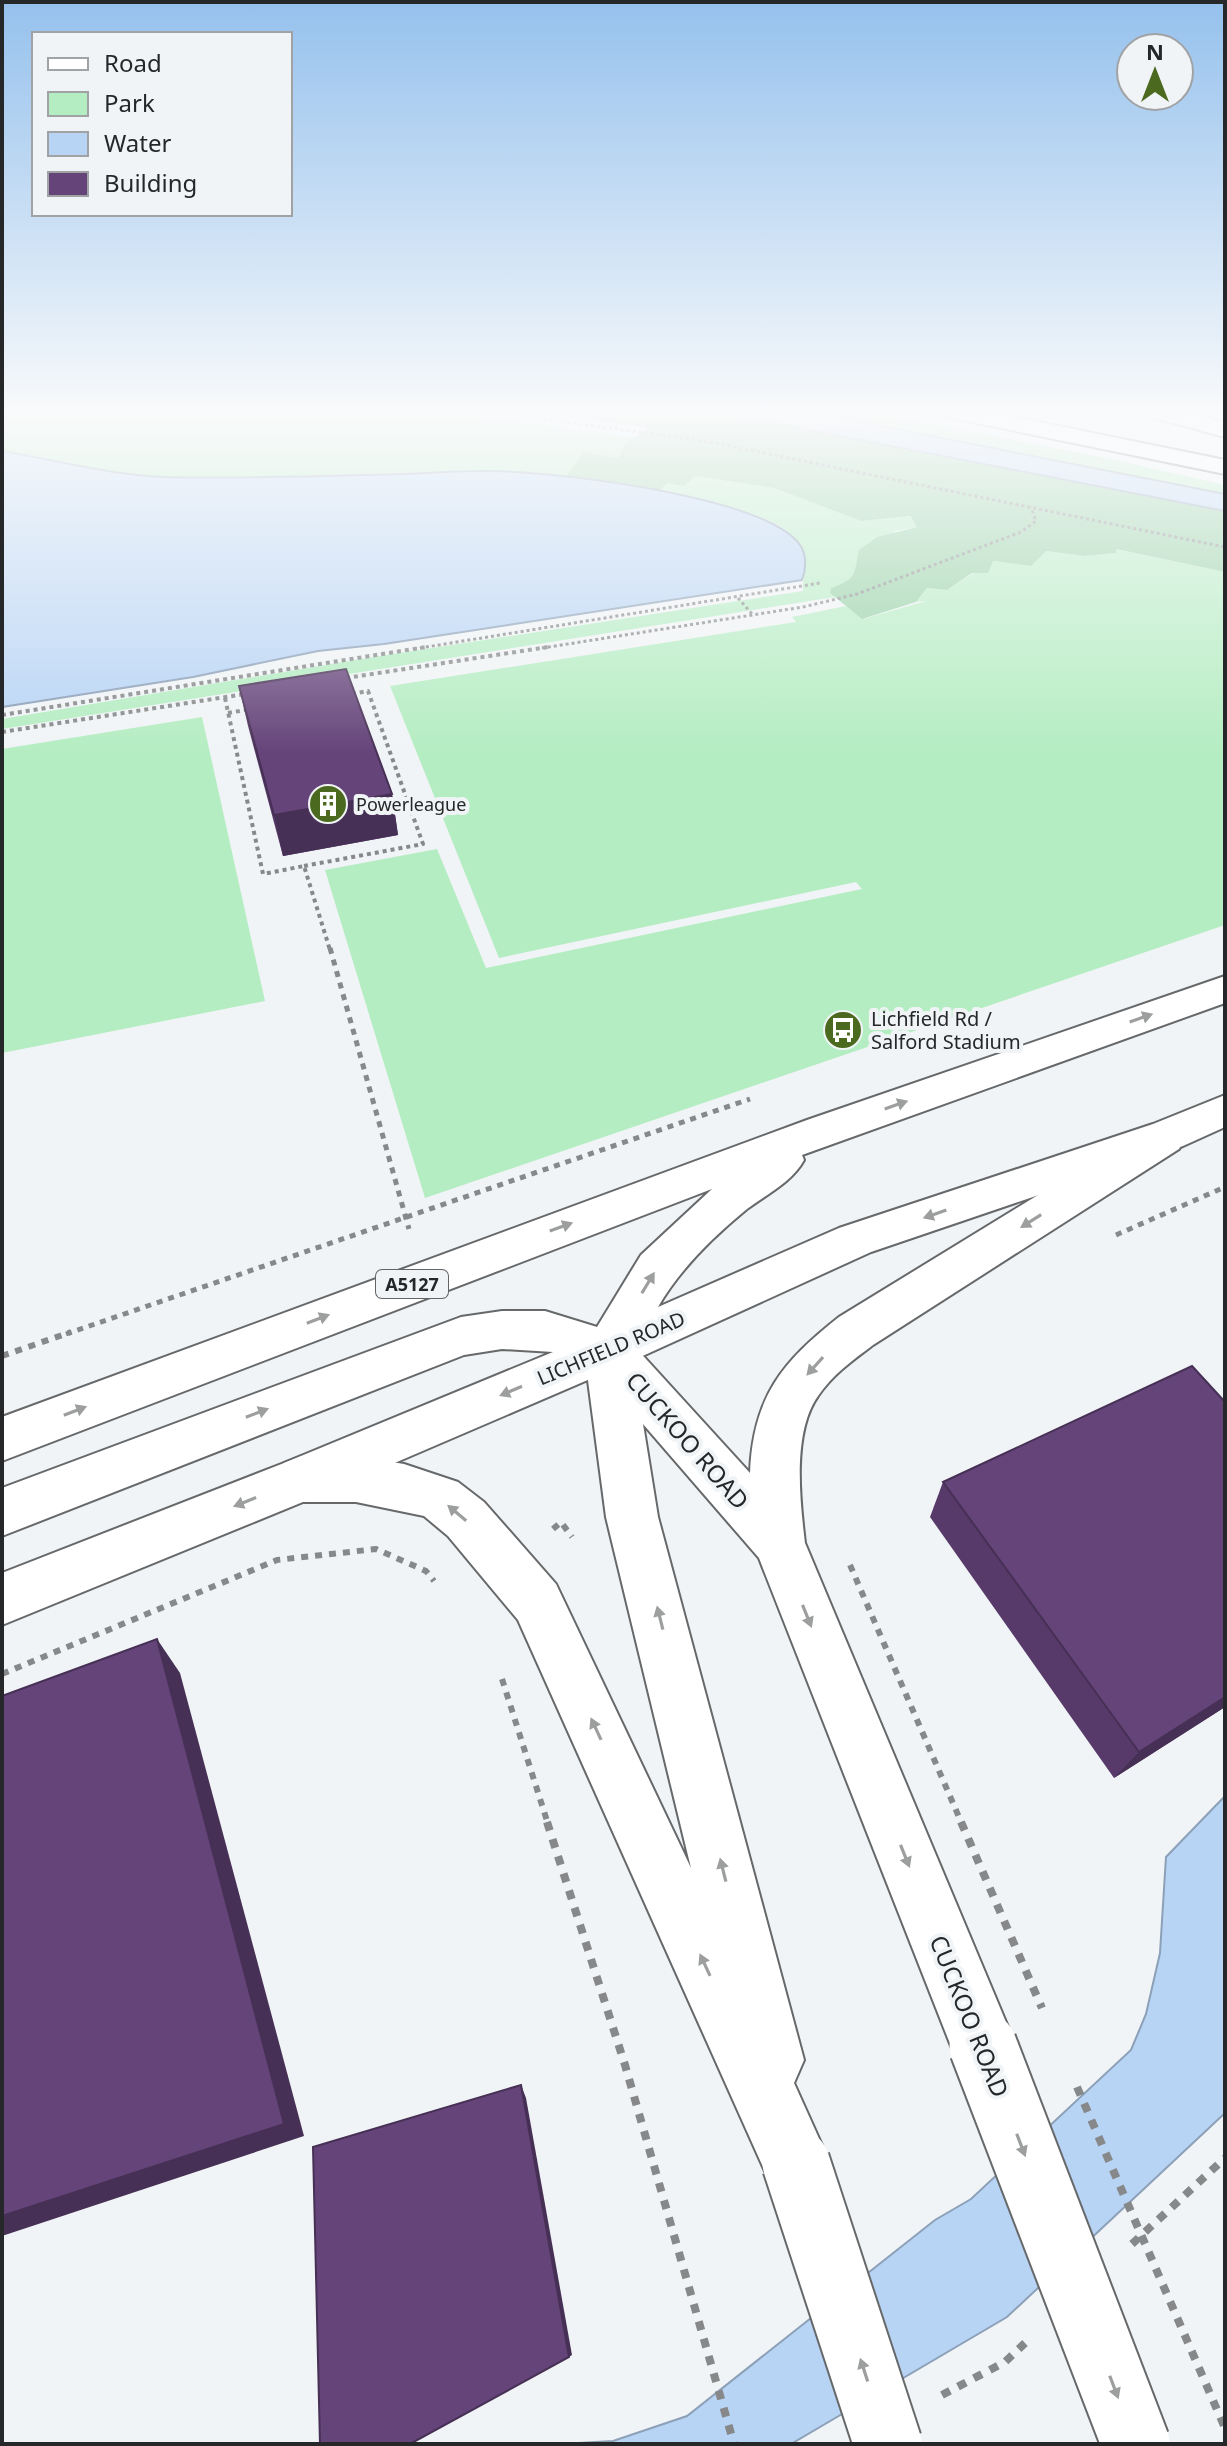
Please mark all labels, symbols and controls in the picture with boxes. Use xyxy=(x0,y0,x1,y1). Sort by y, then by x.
legend xyxy=(32,32,292,216)
north arrow xyxy=(1115,32,1195,112)
text: N xyxy=(1146,36,1164,66)
text: Road xyxy=(104,46,162,79)
text: Park xyxy=(104,86,155,119)
text: Water xyxy=(104,126,172,159)
text: Building xyxy=(104,166,197,199)
building icon: Powerleague xyxy=(307,783,349,825)
place label: Powerleague xyxy=(356,792,466,816)
place label: Lichfield Rd / Salford Stadium xyxy=(871,1005,1021,1055)
bus stop icon: Lichfield Rd / Salford Stadium xyxy=(822,1009,864,1051)
one-way arrow xyxy=(1129,1012,1153,1024)
one-way arrow xyxy=(884,1098,908,1110)
one-way arrow xyxy=(922,1208,946,1220)
one-way arrow xyxy=(1020,1214,1042,1228)
one-way arrow xyxy=(549,1220,573,1233)
road number: A5127 xyxy=(376,1270,448,1298)
one-way arrow xyxy=(641,1272,655,1294)
street label: LICHFIELD ROAD xyxy=(533,1305,689,1391)
one-way arrow xyxy=(306,1312,330,1325)
one-way arrow xyxy=(807,1356,825,1375)
street label: CUCKOO ROAD xyxy=(619,1364,757,1516)
one-way arrow xyxy=(499,1384,523,1397)
one-way arrow xyxy=(63,1404,87,1417)
one-way arrow xyxy=(245,1406,269,1419)
one-way arrow xyxy=(233,1495,257,1508)
one-way arrow xyxy=(447,1504,468,1521)
one-way arrow xyxy=(801,1604,814,1628)
one-way arrow xyxy=(653,1605,665,1630)
one-way arrow xyxy=(589,1717,603,1741)
one-way arrow xyxy=(899,1844,912,1868)
one-way arrow xyxy=(716,1857,728,1882)
street label: CUCKOO ROAD xyxy=(922,1930,1018,2102)
one-way arrow xyxy=(698,1953,712,1977)
one-way arrow xyxy=(1015,2133,1028,2157)
one-way arrow xyxy=(857,2358,869,2382)
one-way arrow xyxy=(1108,2375,1121,2399)

